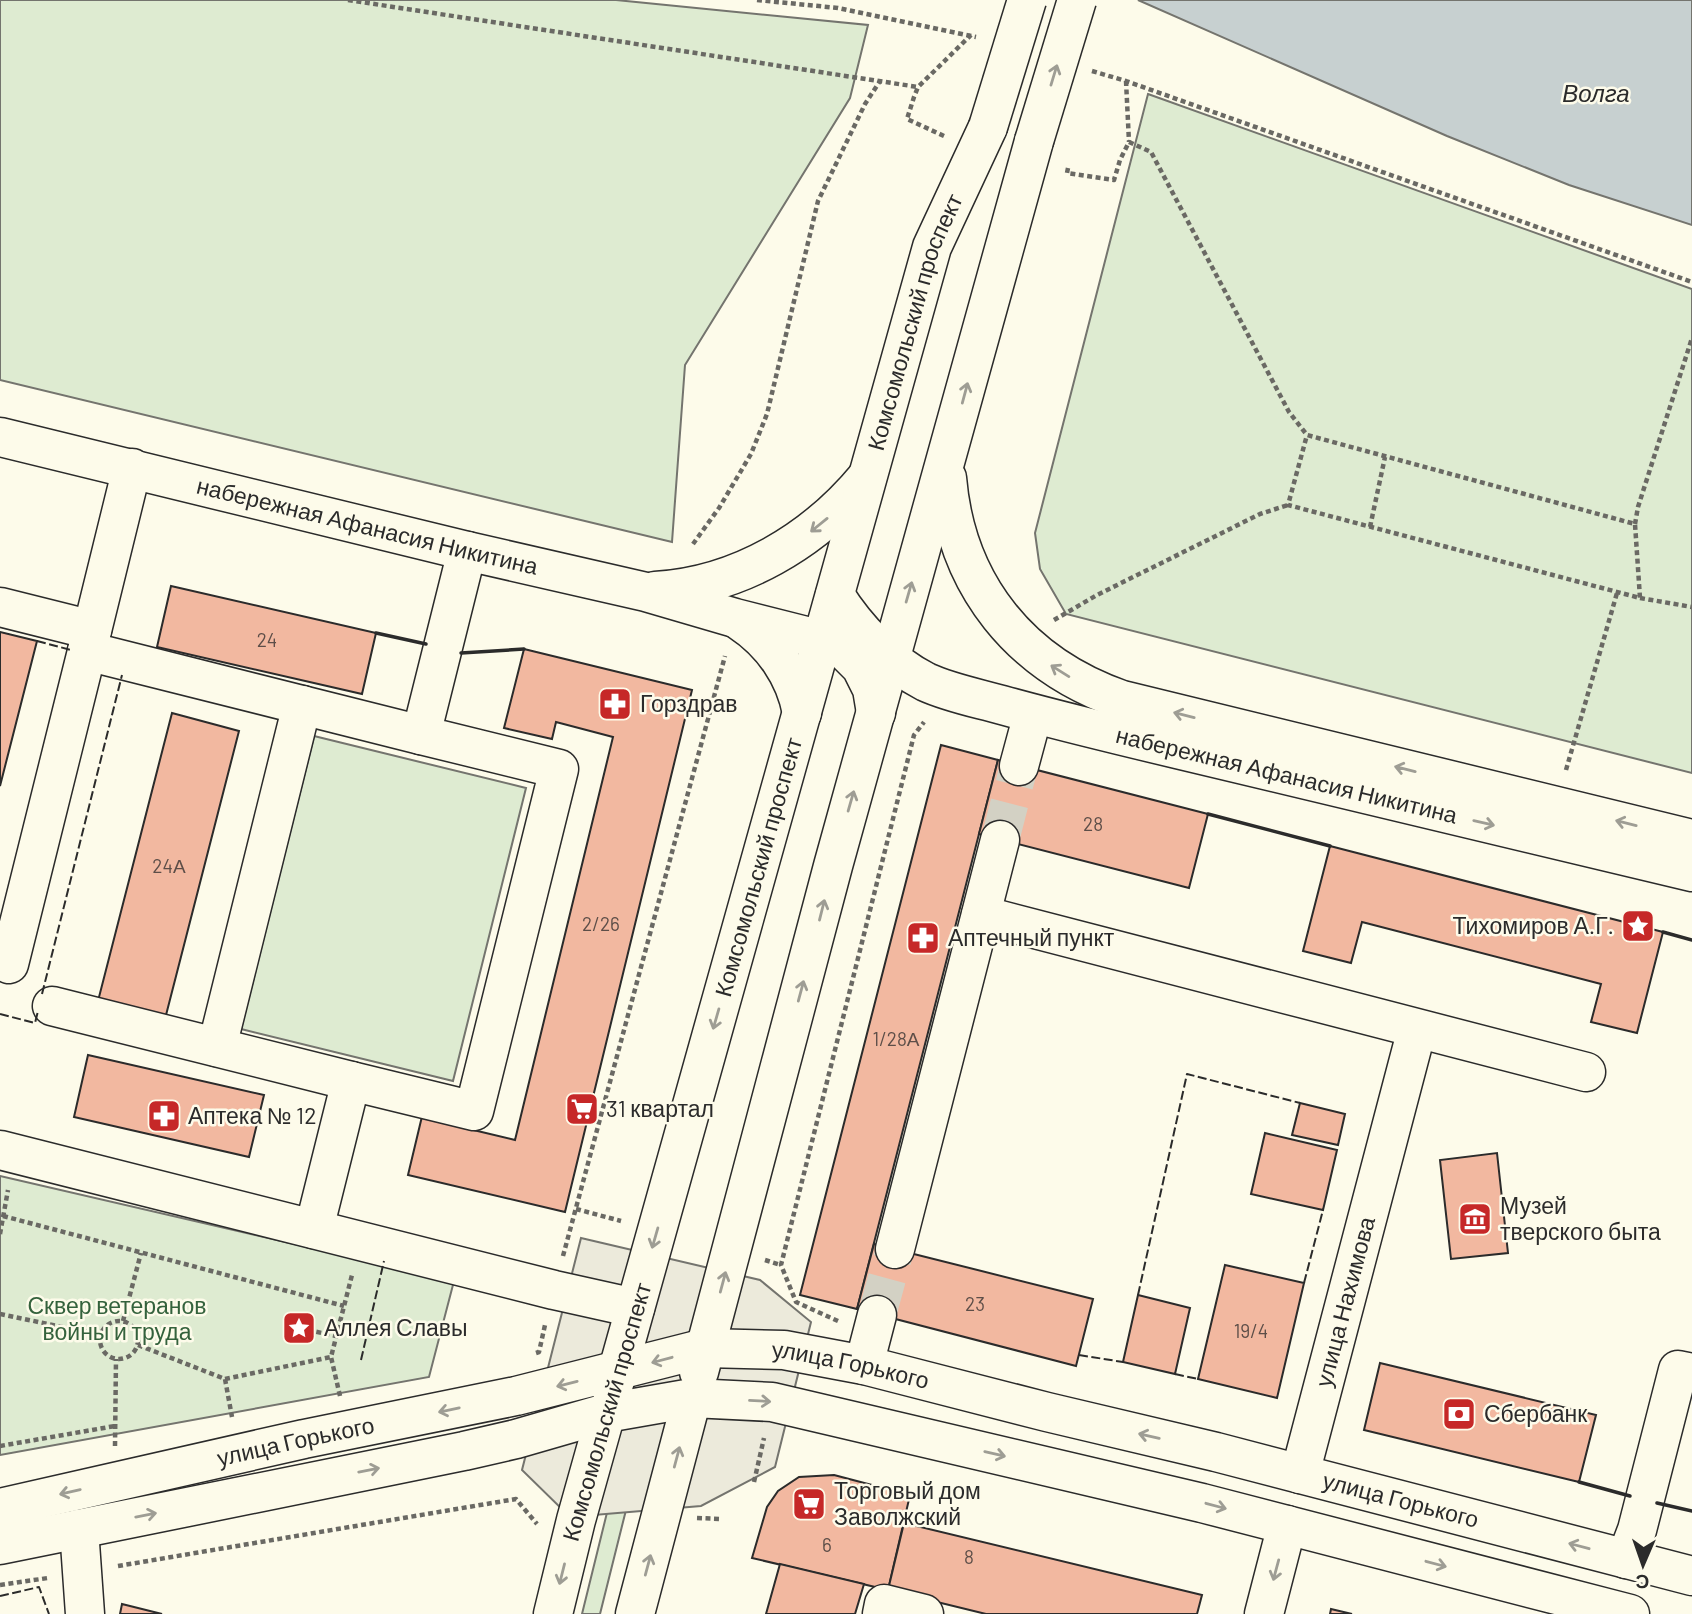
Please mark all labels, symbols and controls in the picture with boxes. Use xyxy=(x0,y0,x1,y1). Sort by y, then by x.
one-way arrow xyxy=(1049,65,1062,87)
water label: Волга xyxy=(1562,78,1630,107)
street label: Комсомольский проспект xyxy=(861,189,968,453)
one-way arrow xyxy=(959,382,972,404)
street label: набережная Афанасия Никитина xyxy=(194,471,541,580)
one-way arrow xyxy=(810,517,828,533)
one-way arrow xyxy=(904,581,917,603)
house number: 24 xyxy=(257,628,277,651)
one-way arrow xyxy=(1051,664,1071,678)
pharmacy icon: Горздрав xyxy=(596,685,634,723)
place label: Горздрав xyxy=(640,689,738,717)
one-way arrow xyxy=(1173,708,1195,721)
street label: набережная Афанасия Никитина xyxy=(1113,720,1461,829)
street label: Комсомольский проспект xyxy=(708,734,807,1000)
one-way arrow xyxy=(1394,762,1416,775)
one-way arrow xyxy=(846,790,859,812)
house number: 28 xyxy=(1083,812,1103,835)
one-way arrow xyxy=(1615,816,1638,829)
one-way arrow xyxy=(1472,817,1495,830)
house number: 24А xyxy=(152,854,186,877)
one-way arrow xyxy=(816,899,829,922)
place icon: Тихомиров А.Г. xyxy=(1619,907,1657,945)
place label: Тихомиров А.Г. xyxy=(1452,911,1614,939)
house number: 2/26 xyxy=(582,912,620,935)
pharmacy icon: Аптечный пункт xyxy=(904,919,942,957)
place label: Аптечный пункт xyxy=(948,923,1115,951)
one-way arrow xyxy=(795,981,808,1003)
one-way arrow xyxy=(709,1008,722,1030)
house number: 1/28А xyxy=(872,1027,920,1050)
supermarket icon: 31 квартал xyxy=(563,1090,601,1128)
place label: 31 квартал xyxy=(606,1094,714,1122)
pharmacy icon: Аптека № 12 xyxy=(145,1097,183,1135)
place label: Аптека № 12 xyxy=(188,1101,316,1129)
place label: Музей тверского быта xyxy=(1500,1191,1661,1245)
museum icon: Музей тверского быта xyxy=(1456,1200,1494,1238)
street label: улица Нахимова xyxy=(1309,1213,1380,1390)
one-way arrow xyxy=(648,1226,661,1249)
one-way arrow xyxy=(717,1271,730,1293)
street label: Комсомольский проспект xyxy=(556,1279,656,1544)
park label: Сквер ветеранов войны и труда xyxy=(27,1291,207,1345)
house number: 23 xyxy=(965,1292,985,1315)
place icon: Аллея Славы xyxy=(280,1309,318,1347)
place label: Аллея Славы xyxy=(324,1313,468,1341)
house number: 19/4 xyxy=(1234,1319,1268,1342)
street label: улица Горького xyxy=(772,1335,932,1394)
one-way arrow xyxy=(651,1354,673,1367)
one-way arrow xyxy=(556,1378,579,1391)
one-way arrow xyxy=(748,1395,771,1408)
bank icon: Сбербанк xyxy=(1440,1395,1478,1433)
place label: Сбербанк xyxy=(1484,1399,1588,1427)
one-way arrow xyxy=(438,1403,461,1417)
street label: улица Горького xyxy=(214,1410,377,1471)
one-way arrow xyxy=(1138,1429,1161,1442)
one-way arrow xyxy=(671,1447,684,1469)
one-way arrow xyxy=(983,1448,1006,1461)
one-way arrow xyxy=(357,1462,380,1476)
street label: улица Горького xyxy=(1320,1465,1482,1533)
place label: Торговый дом Заволжский xyxy=(834,1476,981,1530)
one-way arrow xyxy=(59,1485,82,1499)
supermarket icon: Торговый дом Заволжский xyxy=(790,1485,828,1523)
one-way arrow xyxy=(1204,1500,1227,1513)
one-way arrow xyxy=(134,1508,157,1521)
north arrow xyxy=(1608,1530,1678,1600)
house number: 6 xyxy=(822,1533,832,1556)
one-way arrow xyxy=(1568,1539,1590,1552)
house number: 8 xyxy=(964,1545,974,1568)
one-way arrow xyxy=(642,1554,655,1577)
one-way arrow xyxy=(1269,1558,1282,1580)
one-way arrow xyxy=(1425,1558,1447,1571)
one-way arrow xyxy=(555,1562,569,1585)
text: С xyxy=(1635,1571,1650,1594)

